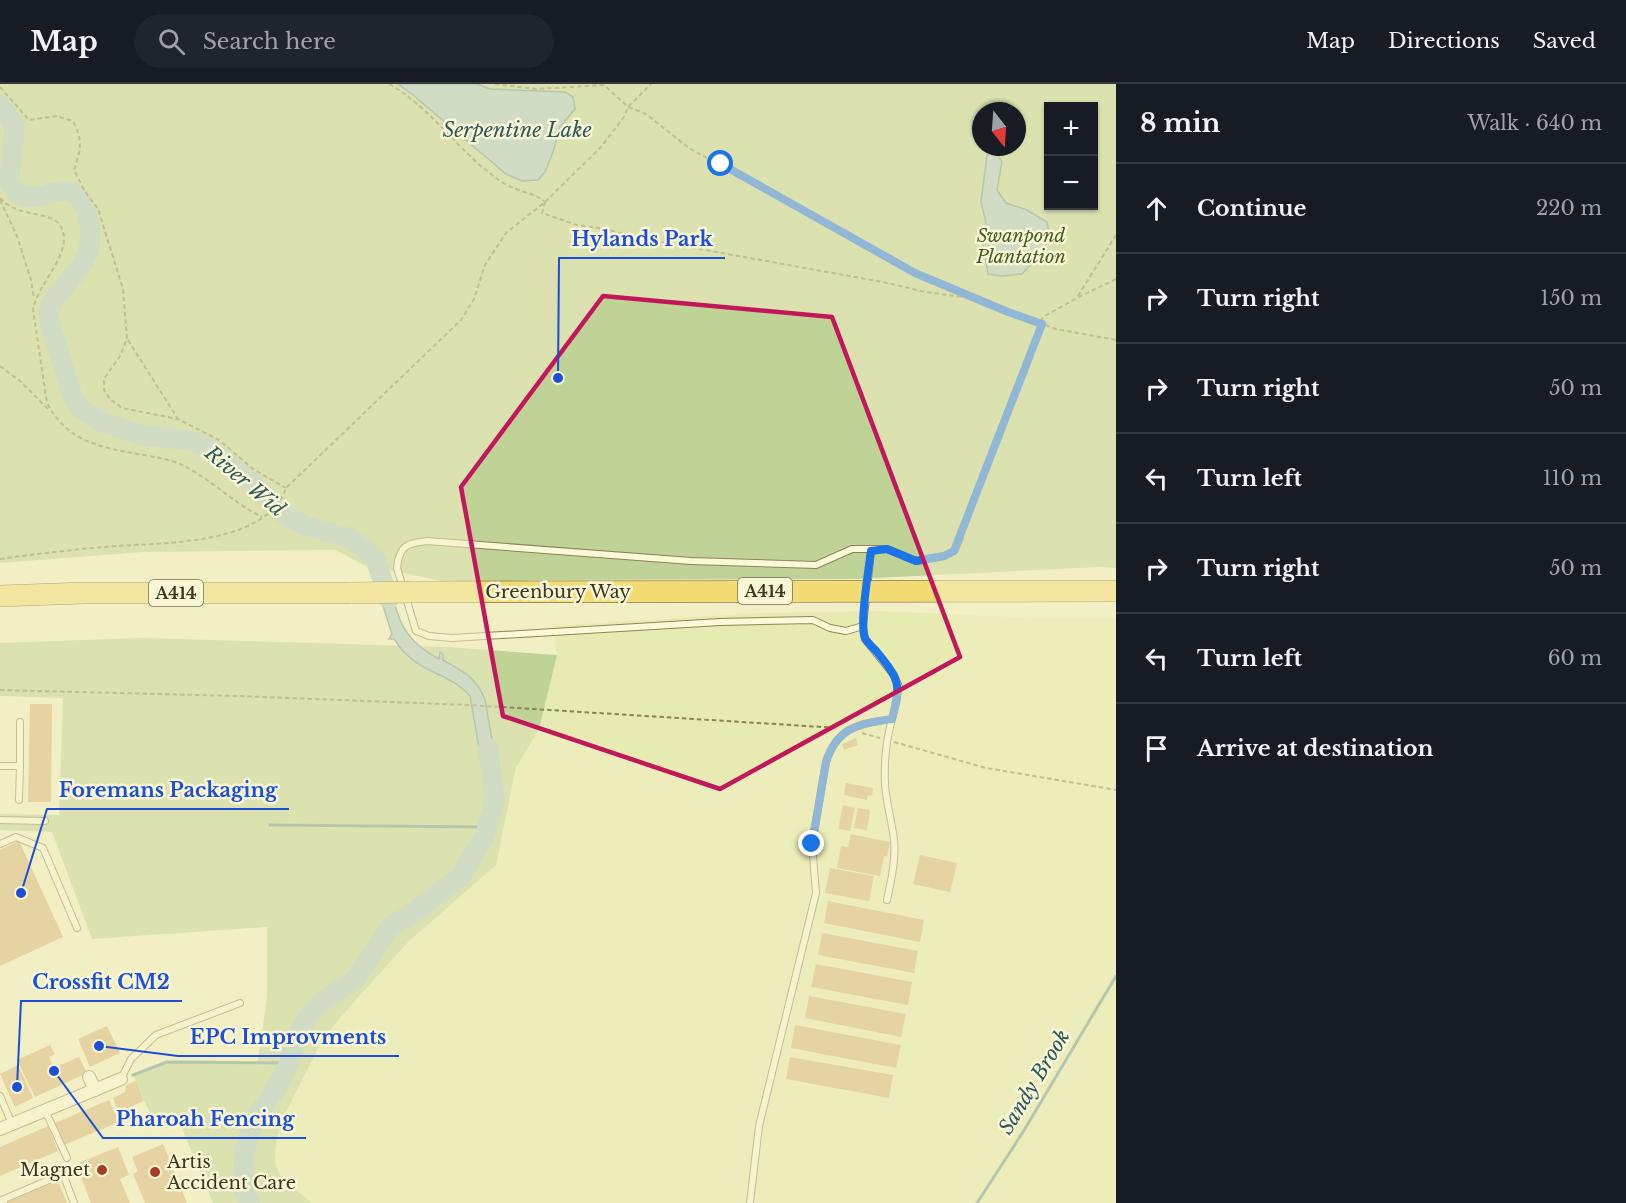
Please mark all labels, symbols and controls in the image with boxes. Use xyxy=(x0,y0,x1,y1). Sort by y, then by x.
search box xyxy=(134,14,554,68)
text: Map xyxy=(30,24,98,59)
icon: search xyxy=(155,25,188,58)
text: Search here xyxy=(203,28,336,55)
text: Map xyxy=(1306,28,1355,54)
text: Directions xyxy=(1388,28,1500,54)
text: Saved xyxy=(1533,28,1596,54)
north arrow xyxy=(972,102,1026,156)
map controls xyxy=(1044,102,1098,210)
button: + xyxy=(1044,102,1098,156)
text: 8 min xyxy=(1140,107,1220,139)
text: Walk · 640 m xyxy=(1467,111,1602,135)
water label: Serpentine Lake xyxy=(442,118,592,142)
route start xyxy=(707,150,733,176)
button: − xyxy=(1044,156,1098,210)
icon: ahead xyxy=(1140,192,1173,225)
text: Continue xyxy=(1197,195,1306,222)
text: 220 m xyxy=(1536,196,1602,220)
callout: Hylands Park xyxy=(559,220,725,258)
park label: Swanpond Plantation xyxy=(975,225,1066,268)
text: Hylands Park xyxy=(571,227,713,251)
icon: right xyxy=(1140,282,1173,315)
text: Turn right xyxy=(1197,285,1319,312)
text: 150 m xyxy=(1540,286,1602,310)
icon: right xyxy=(1140,372,1173,405)
text: Turn right xyxy=(1197,375,1319,402)
text: 50 m xyxy=(1549,376,1602,400)
water label: River Wid xyxy=(200,440,290,521)
icon: left xyxy=(1140,462,1173,495)
text: Turn left xyxy=(1197,465,1302,492)
text: 110 m xyxy=(1543,466,1602,490)
icon: right xyxy=(1140,552,1173,585)
text: Turn right xyxy=(1197,555,1319,582)
text: 50 m xyxy=(1549,556,1602,580)
road number: A414 xyxy=(738,578,792,604)
road number: A414 xyxy=(149,580,203,606)
street label: Greenbury Way xyxy=(485,581,631,603)
icon: left xyxy=(1140,642,1173,675)
text: Turn left xyxy=(1197,645,1302,672)
text: 60 m xyxy=(1548,646,1602,670)
icon: arrive xyxy=(1140,732,1173,765)
text: Arrive at destination xyxy=(1197,735,1434,762)
callout: Foremans Packaging xyxy=(47,771,289,809)
text: Foremans Packaging xyxy=(59,778,278,802)
route end xyxy=(798,830,824,856)
callout: Crossfit CM2 xyxy=(21,963,182,1001)
text: Crossfit CM2 xyxy=(32,970,170,994)
callout: EPC Improvments xyxy=(178,1018,399,1056)
text: EPC Improvments xyxy=(190,1025,386,1049)
water label: Sandy Brook xyxy=(993,1025,1075,1139)
callout: Pharoah Fencing xyxy=(103,1100,306,1138)
text: Pharoah Fencing xyxy=(116,1107,295,1131)
place label: Artis Accident Care xyxy=(166,1151,296,1194)
place label: Magnet xyxy=(20,1159,90,1181)
marker: Magnet xyxy=(95,1163,109,1177)
marker: Artis Accident Care xyxy=(148,1165,162,1179)

